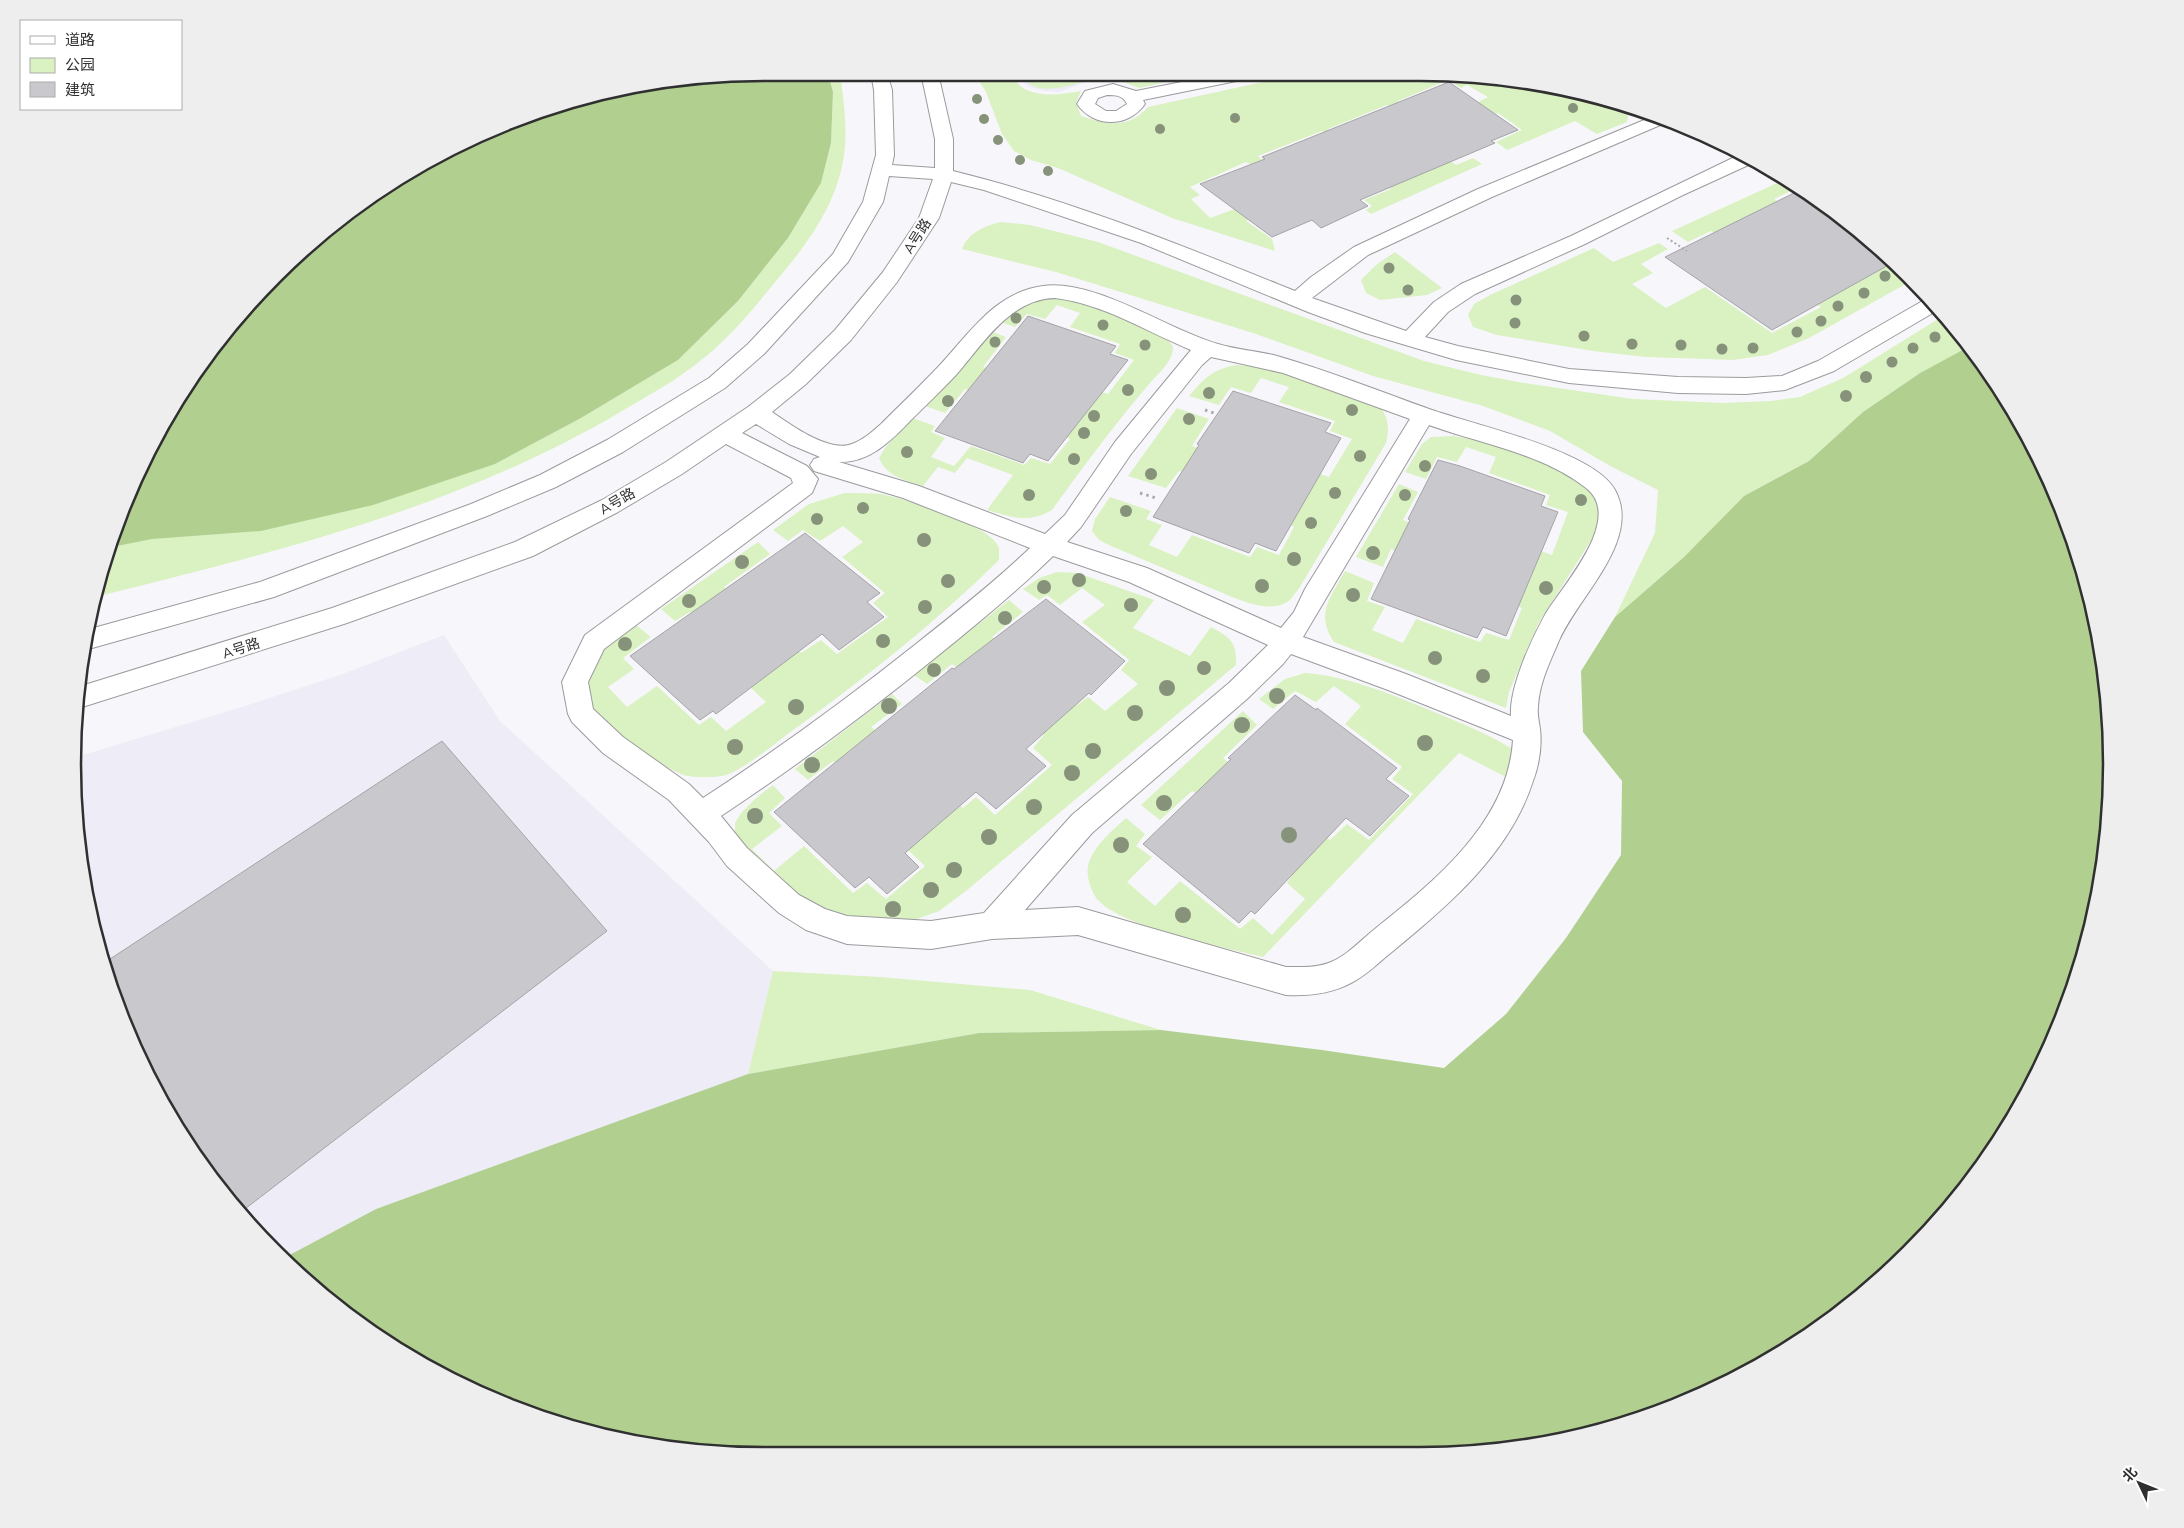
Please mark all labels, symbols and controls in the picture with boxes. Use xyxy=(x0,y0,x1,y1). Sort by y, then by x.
legend xyxy=(20,20,182,110)
text: 道路 xyxy=(65,30,95,50)
text: 公园 xyxy=(65,55,95,75)
text: 建筑 xyxy=(65,80,95,100)
street label: A号路 xyxy=(899,215,936,258)
street label: A号路 xyxy=(596,484,639,519)
street label: A号路 xyxy=(220,634,262,663)
north arrow xyxy=(2114,1458,2164,1508)
text: 北 xyxy=(2118,1463,2142,1486)

